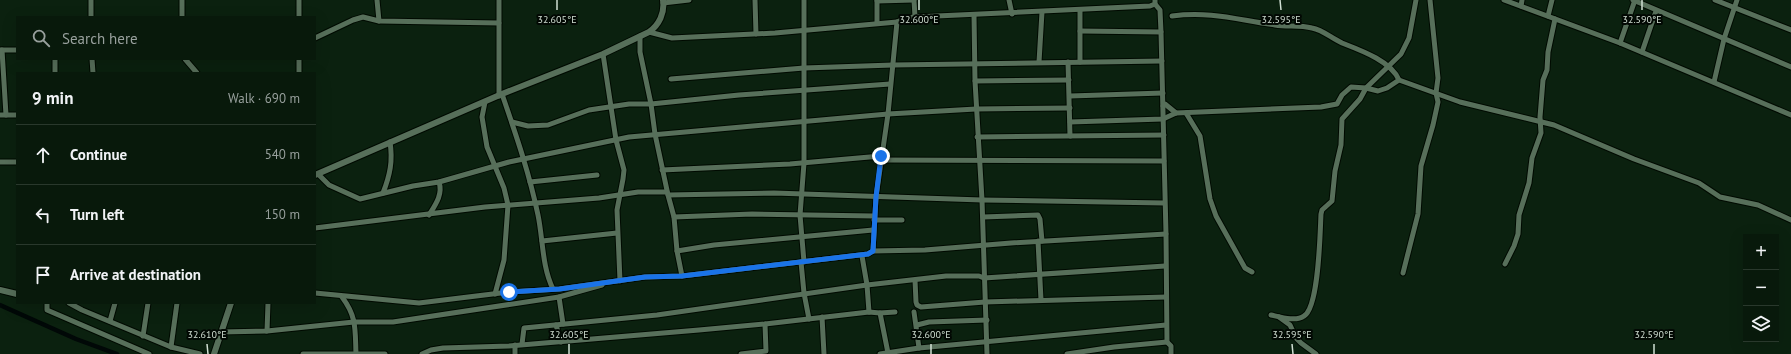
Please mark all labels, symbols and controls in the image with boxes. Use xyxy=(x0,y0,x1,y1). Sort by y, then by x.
text: 32.605°E xyxy=(538,13,577,26)
text: 32.600°E xyxy=(900,13,939,26)
text: 32.595°E xyxy=(1262,13,1301,26)
text: 32.590°E xyxy=(1623,13,1662,26)
search box xyxy=(16,16,316,60)
icon: search xyxy=(30,27,52,49)
text: Search here xyxy=(62,29,138,48)
text: 9 min xyxy=(32,87,73,109)
text: Walk · 690 m xyxy=(228,90,300,107)
icon: ahead xyxy=(32,144,54,166)
text: Continue xyxy=(70,145,127,164)
text: 540 m xyxy=(265,146,300,163)
route end xyxy=(872,147,890,165)
icon: left xyxy=(32,204,54,226)
text: Turn left xyxy=(70,205,124,224)
text: 150 m xyxy=(265,206,300,223)
map controls xyxy=(1743,234,1779,342)
button: + xyxy=(1743,234,1779,270)
icon: arrive xyxy=(32,264,54,286)
text: Arrive at destination xyxy=(70,265,201,284)
button: − xyxy=(1743,270,1779,306)
route start xyxy=(500,283,518,301)
button: layers xyxy=(1743,306,1779,342)
text: 32.610°E xyxy=(188,328,227,341)
text: 32.605°E xyxy=(550,328,589,341)
text: 32.600°E xyxy=(912,328,951,341)
text: 32.595°E xyxy=(1273,328,1312,341)
text: 32.590°E xyxy=(1635,328,1674,341)

